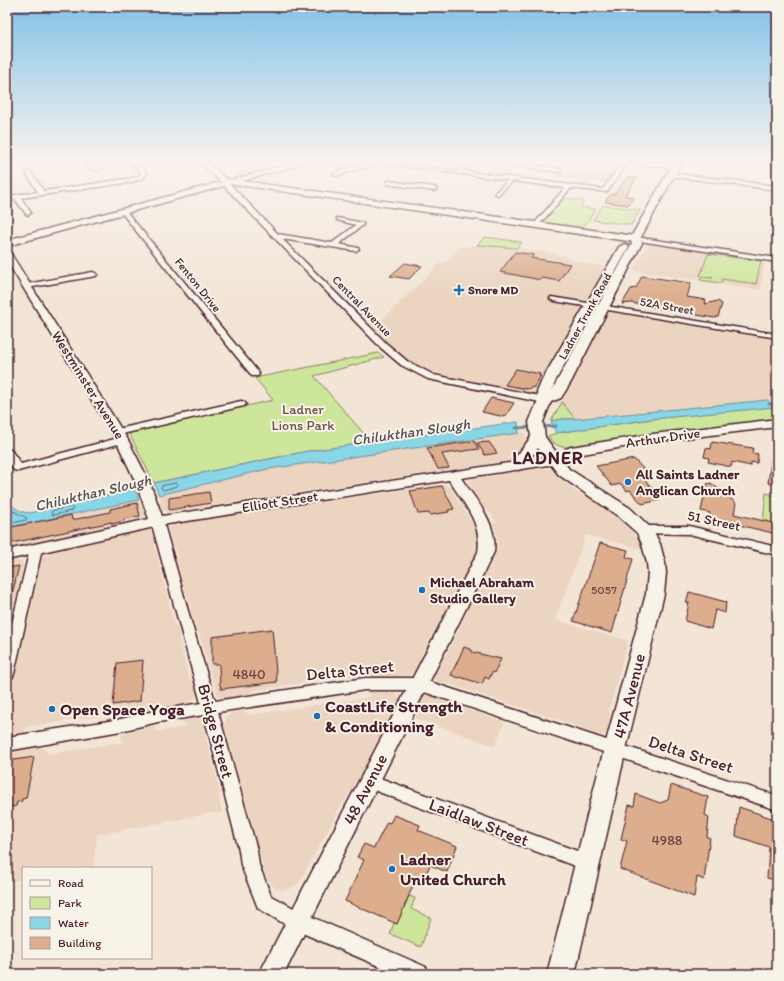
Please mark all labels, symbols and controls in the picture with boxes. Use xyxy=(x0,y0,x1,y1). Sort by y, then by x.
street label: Fenton Drive xyxy=(172,255,224,315)
street label: Ladner Trunk Road xyxy=(555,270,615,362)
street label: Central Avenue xyxy=(329,272,395,340)
place label: Snore MD xyxy=(468,283,518,297)
marker: Snore MD xyxy=(453,284,465,296)
street label: 52A Street xyxy=(639,294,696,318)
street label: Westminster Avenue xyxy=(48,328,128,442)
park label: Ladner Lions Park xyxy=(271,401,335,434)
water label: Chilukthan Slough xyxy=(351,415,471,449)
street label: Arthur Drive xyxy=(625,424,702,452)
district label: LADNER xyxy=(512,447,584,469)
place label: All Saints Ladner Anglican Church xyxy=(635,466,740,499)
water label: Chilukthan Slough xyxy=(33,471,153,515)
marker: All Saints Ladner Anglican Church xyxy=(623,477,633,487)
street label: Elliott Street xyxy=(241,488,319,516)
street label: 51 Street xyxy=(686,507,742,535)
place label: Michael Abraham Studio Gallery xyxy=(430,574,534,607)
house number: 5057 xyxy=(591,583,617,597)
marker: Michael Abraham Studio Gallery xyxy=(417,585,427,595)
street label: 47A Avenue xyxy=(609,651,649,741)
street label: Delta Street xyxy=(305,655,395,685)
house number: 4840 xyxy=(232,666,266,683)
street label: Bridge Street xyxy=(194,682,238,780)
place label: CoastLife Strength & Conditioning xyxy=(325,696,463,737)
place label: Open Space Yoga xyxy=(60,699,185,720)
marker: Open Space Yoga xyxy=(47,704,57,714)
marker: CoastLife Strength & Conditioning xyxy=(312,711,322,721)
street label: Delta Street xyxy=(646,731,737,777)
street label: 48 Avenue xyxy=(339,750,391,828)
street label: Laidlaw Street xyxy=(426,794,532,850)
house number: 4988 xyxy=(651,832,683,849)
place label: Ladner United Church xyxy=(400,849,507,889)
marker: Ladner United Church xyxy=(387,864,397,874)
legend xyxy=(22,867,152,959)
text: Road xyxy=(58,876,84,890)
text: Park xyxy=(58,896,82,910)
text: Water xyxy=(58,916,89,930)
text: Building xyxy=(58,936,102,950)

